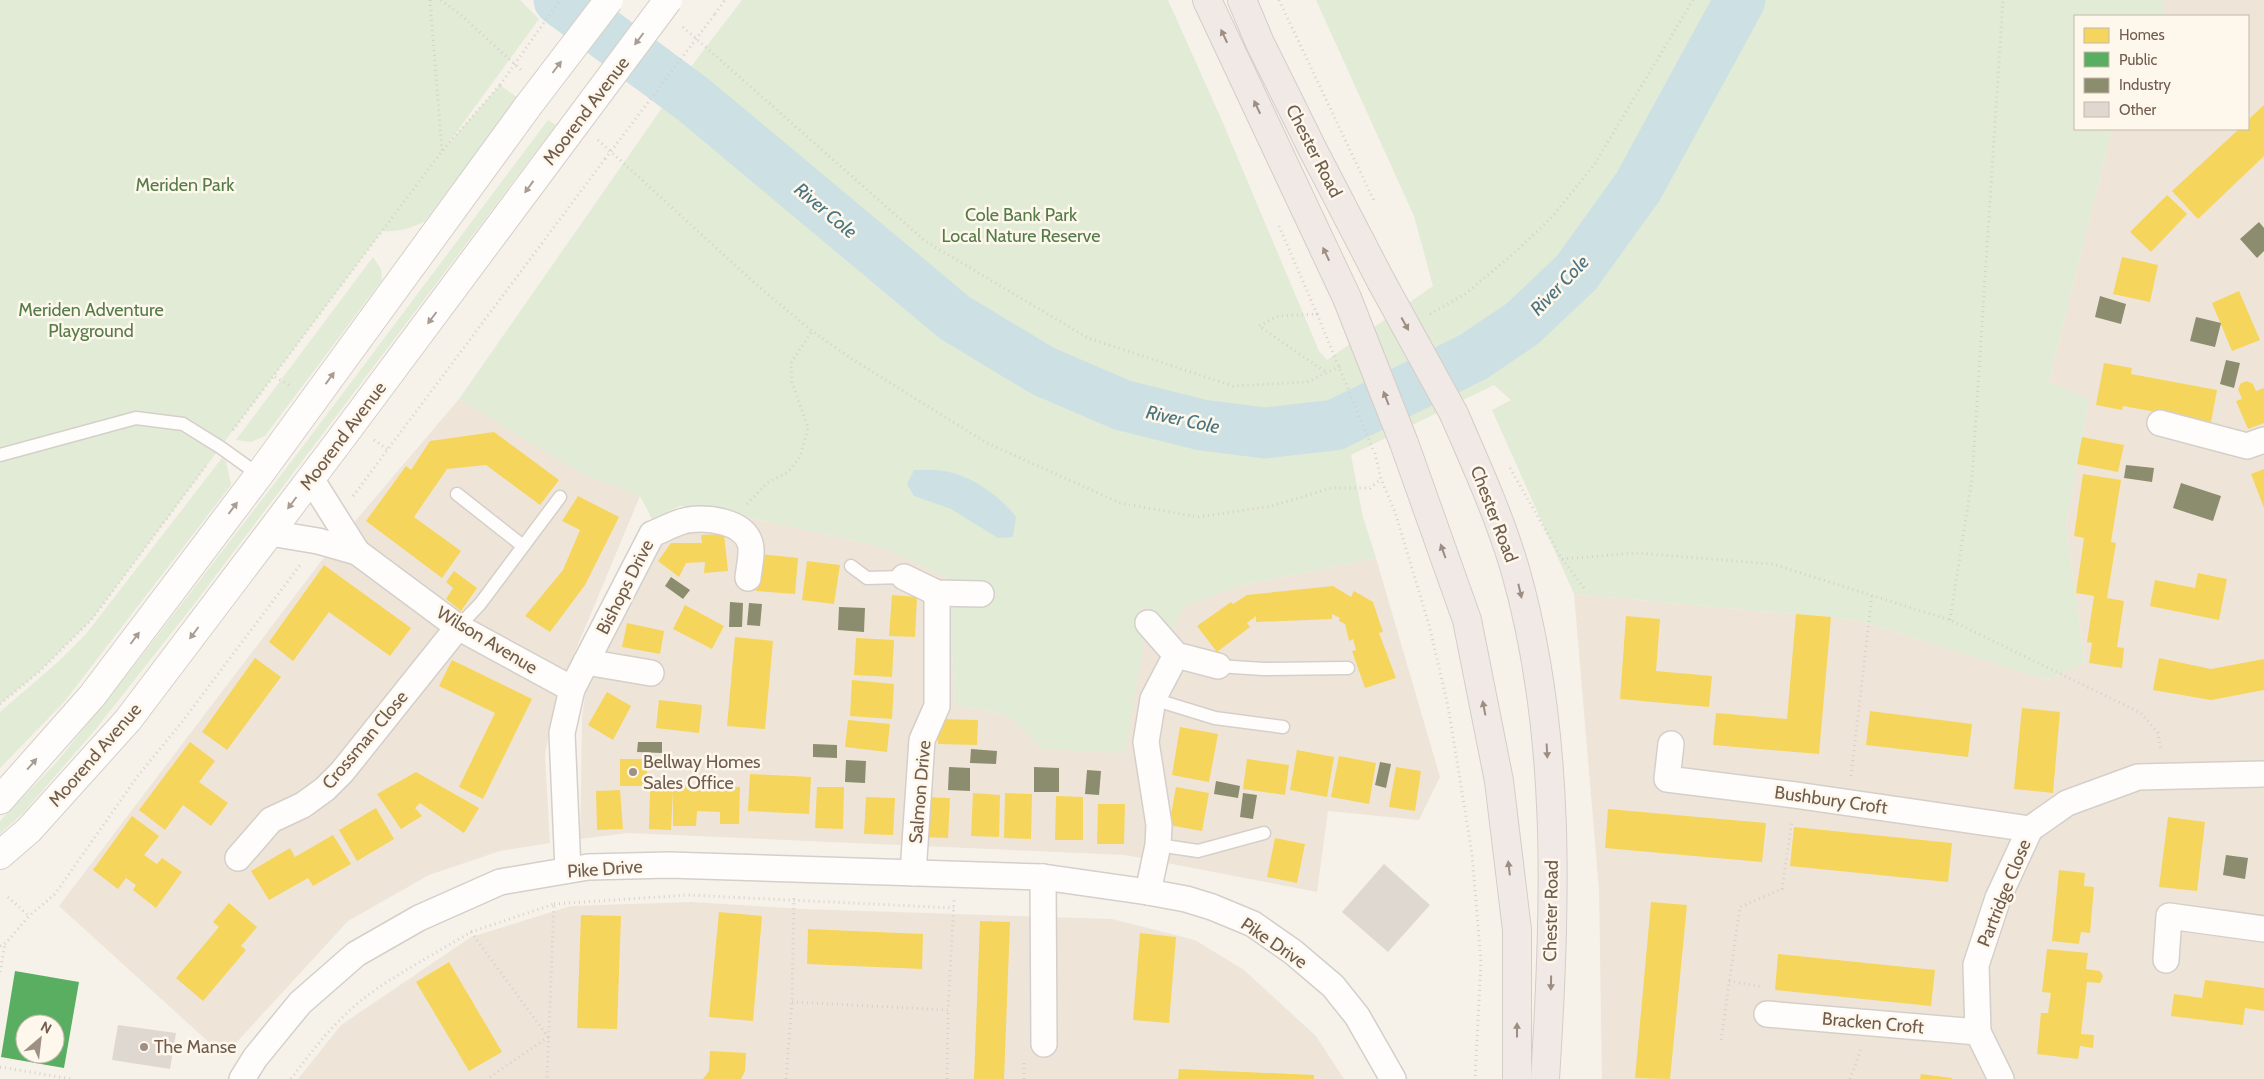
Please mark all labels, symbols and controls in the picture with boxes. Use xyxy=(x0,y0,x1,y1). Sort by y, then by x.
legend xyxy=(2074,15,2249,130)
text: Homes xyxy=(2119,26,2165,44)
one-way arrow xyxy=(1220,29,1228,43)
one-way arrow xyxy=(634,32,644,46)
text: Public xyxy=(2119,51,2157,69)
street label: Moorend Avenue xyxy=(538,52,634,170)
one-way arrow xyxy=(552,61,563,74)
text: Industry xyxy=(2119,76,2171,94)
one-way arrow xyxy=(1252,100,1260,114)
street label: Chester Road xyxy=(1281,101,1347,201)
text: Other xyxy=(2119,101,2156,119)
park label: Meriden Park xyxy=(136,174,235,196)
water label: River Cole xyxy=(790,178,862,243)
one-way arrow xyxy=(524,180,534,194)
park label: Cole Bank Park Local Nature Reserve xyxy=(941,204,1101,247)
one-way arrow xyxy=(1322,247,1330,261)
water label: River Cole xyxy=(1525,250,1594,320)
park label: Meriden Adventure Playground xyxy=(18,299,164,342)
one-way arrow xyxy=(427,311,437,325)
one-way arrow xyxy=(1401,317,1409,331)
one-way arrow xyxy=(325,371,335,385)
street label: Moorend Avenue xyxy=(295,377,391,495)
one-way arrow xyxy=(1382,390,1390,405)
water label: River Cole xyxy=(1144,400,1222,439)
street label: Chester Road xyxy=(1466,463,1522,565)
one-way arrow xyxy=(287,496,298,509)
one-way arrow xyxy=(228,502,239,515)
street label: Bishops Drive xyxy=(592,536,658,638)
one-way arrow xyxy=(1439,543,1447,558)
one-way arrow xyxy=(1516,583,1524,598)
street label: Wilson Avenue xyxy=(433,601,541,679)
one-way arrow xyxy=(189,626,199,640)
one-way arrow xyxy=(130,632,141,645)
street label: Crossman Close xyxy=(317,686,413,794)
street label: Moorend Avenue xyxy=(44,699,146,811)
one-way arrow xyxy=(1480,699,1488,715)
street label: Salmon Drive xyxy=(905,739,935,845)
one-way arrow xyxy=(1543,743,1551,759)
place label: Bellway Homes Sales Office xyxy=(643,751,761,794)
one-way arrow xyxy=(26,758,38,770)
marker: Bellway Homes Sales Office xyxy=(627,766,639,778)
street label: Bushbury Croft xyxy=(1773,781,1889,819)
street label: Partridge Close xyxy=(1972,836,2036,950)
street label: Pike Drive xyxy=(567,855,643,883)
one-way arrow xyxy=(1505,860,1513,876)
street label: Chester Road xyxy=(1539,860,1563,962)
street label: Pike Drive xyxy=(1237,913,1311,973)
one-way arrow xyxy=(1546,975,1554,991)
street label: Bracken Croft xyxy=(1821,1008,1925,1038)
north arrow xyxy=(15,1014,65,1064)
text: N xyxy=(38,1017,55,1038)
one-way arrow xyxy=(1513,1022,1521,1038)
place label: The Manse xyxy=(154,1036,236,1058)
marker: The Manse xyxy=(138,1041,150,1053)

